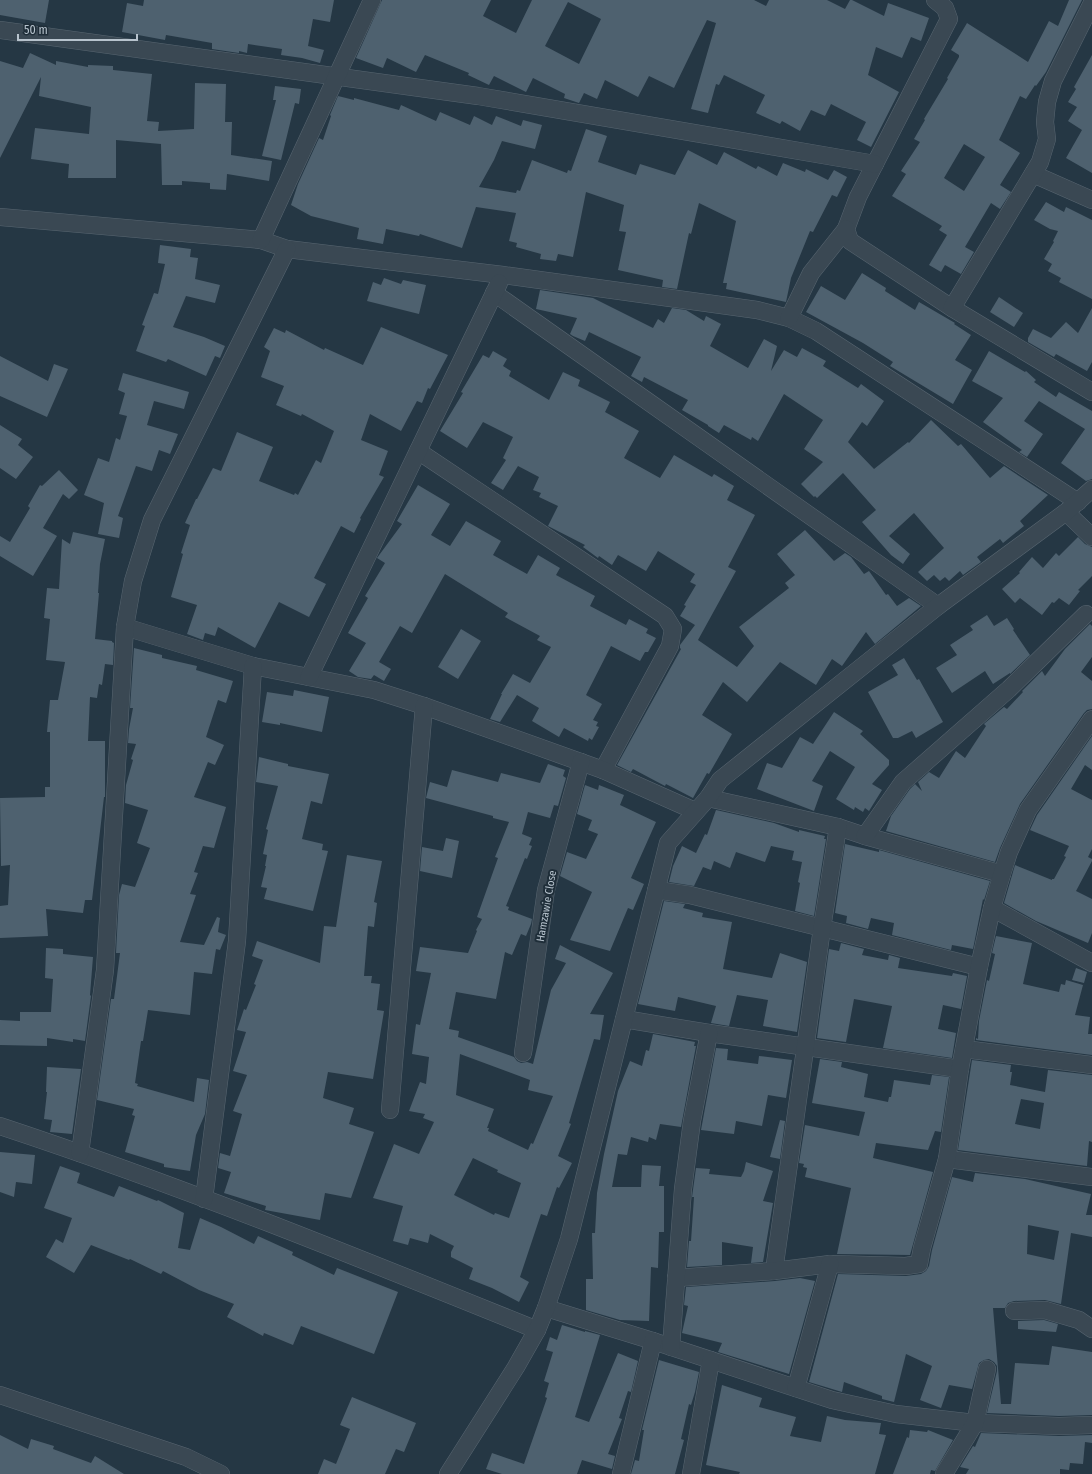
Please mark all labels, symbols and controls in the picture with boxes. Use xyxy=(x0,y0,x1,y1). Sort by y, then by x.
scale bar xyxy=(18,16,137,42)
text: 50 m xyxy=(24,23,48,37)
street label: Hamzawie Close xyxy=(534,869,559,943)

